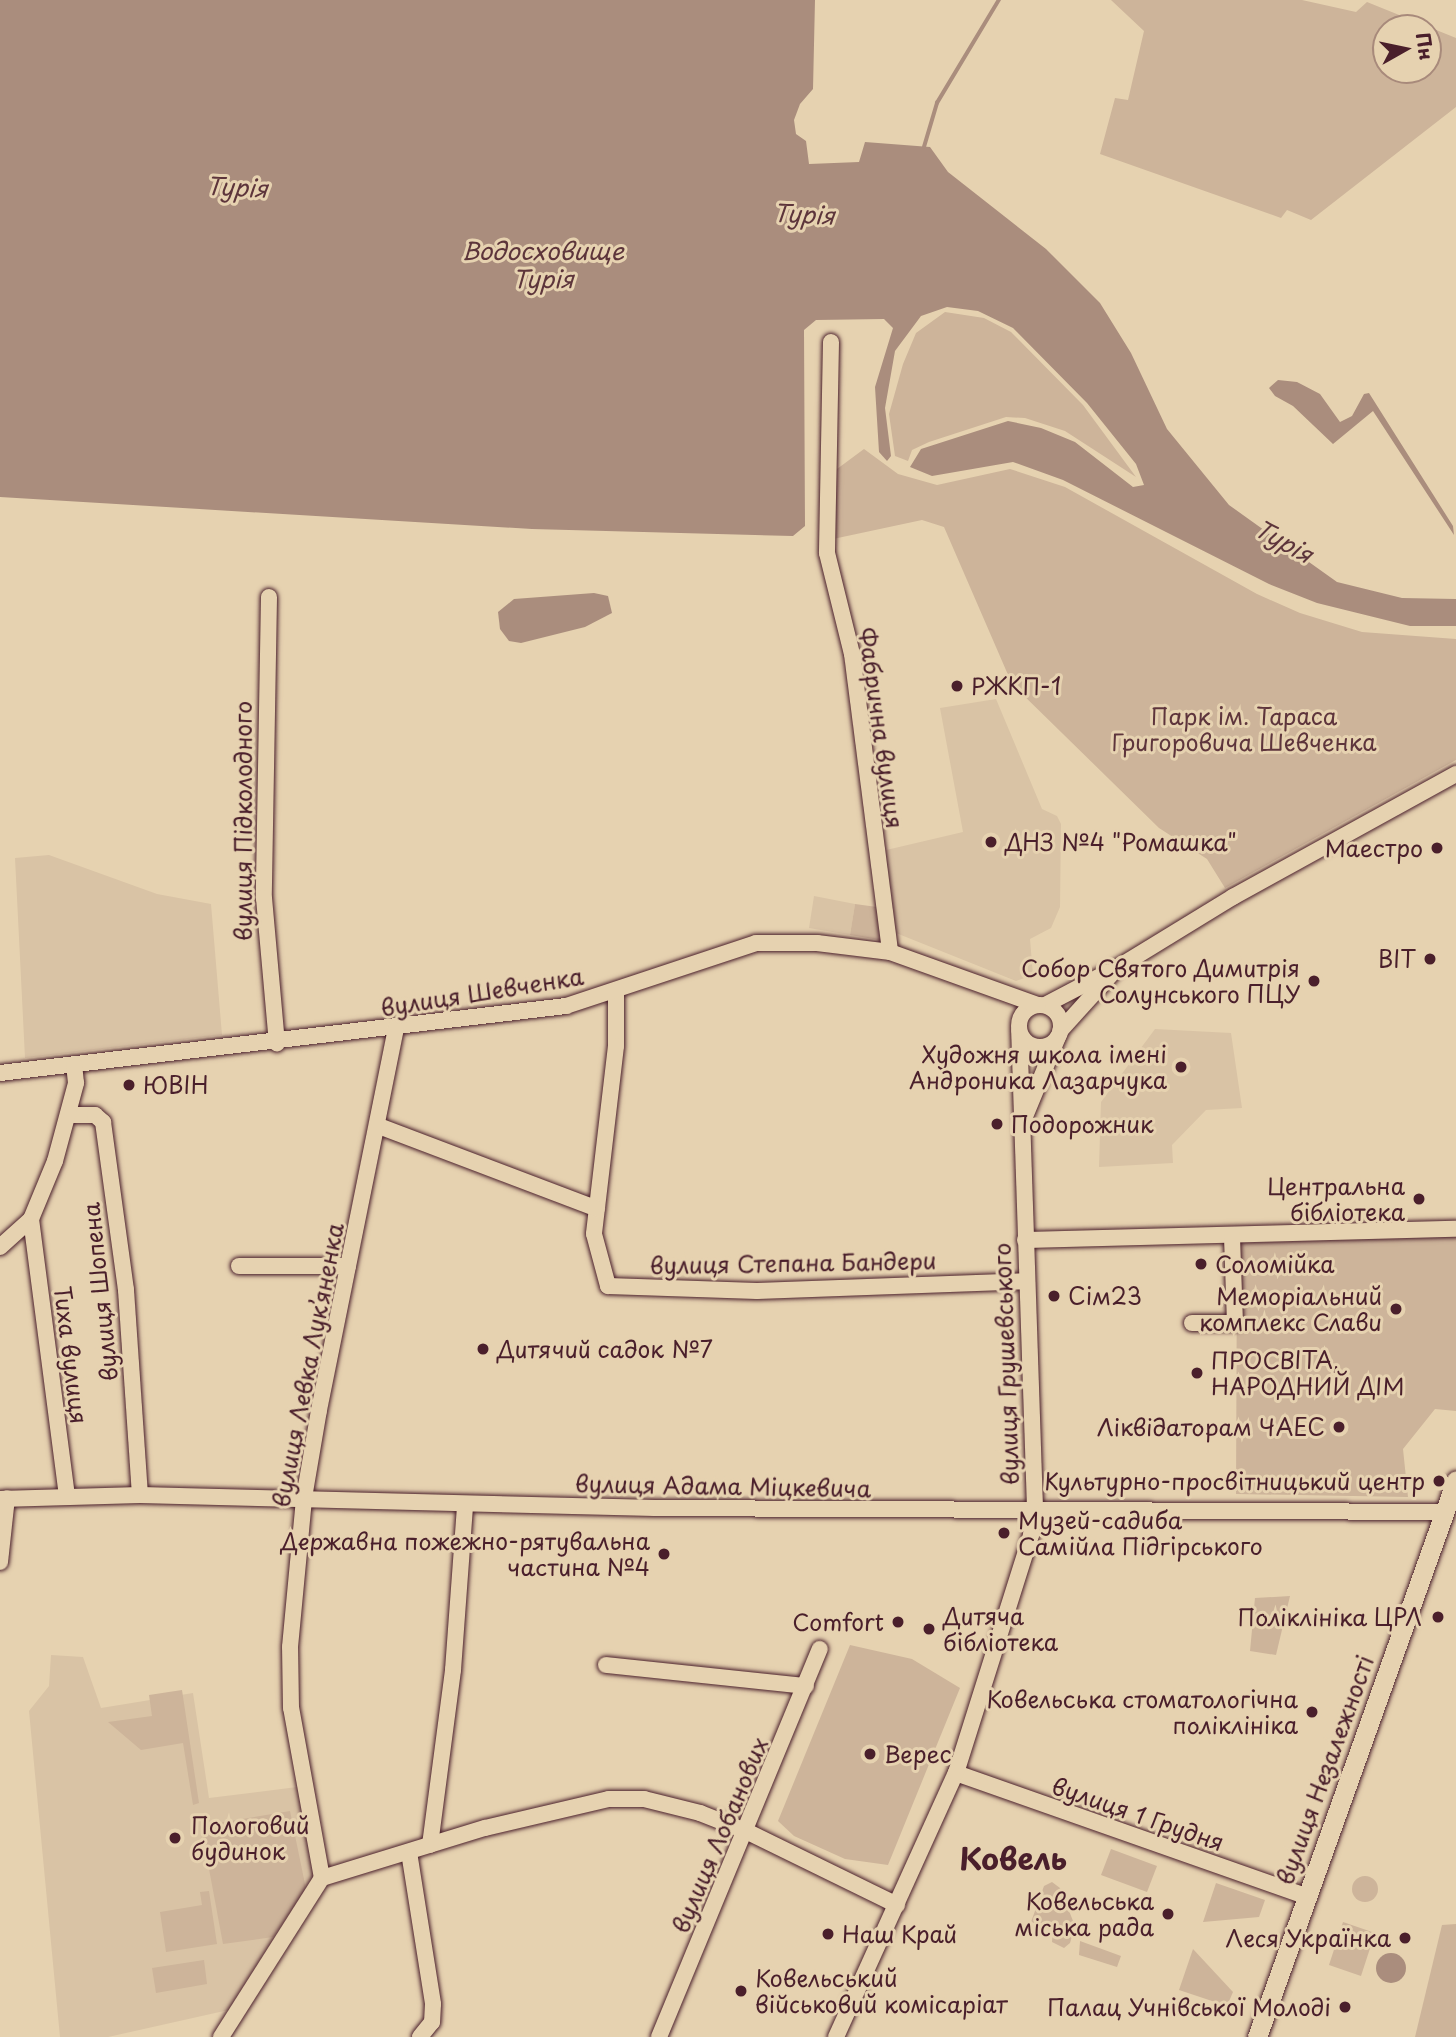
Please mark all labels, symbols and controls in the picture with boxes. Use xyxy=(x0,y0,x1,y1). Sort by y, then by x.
north arrow xyxy=(1372,14,1442,84)
text: Пн xyxy=(1410,30,1442,62)
water label: Турія xyxy=(205,171,269,203)
water label: Турія xyxy=(772,198,836,230)
water label: Водосховище Турія xyxy=(462,237,624,293)
water label: Турія xyxy=(1250,513,1318,569)
street label: Фабрична вулиця xyxy=(853,625,909,831)
place label: РЖКП-1 xyxy=(971,672,1061,700)
marker: РЖКП-1 xyxy=(949,678,965,694)
street label: вулиця Підколодного xyxy=(229,701,257,941)
park label: Парк ім. Тараса Григоровича Шевченка xyxy=(1111,702,1377,756)
place label: ДНЗ №4 "Ромашка" xyxy=(1005,828,1238,856)
marker: ДНЗ №4 "Ромашка" xyxy=(983,834,999,850)
place label: Маестро xyxy=(1325,834,1423,862)
marker: Маестро xyxy=(1429,840,1445,856)
place label: ВІТ xyxy=(1378,945,1416,973)
marker: ВІТ xyxy=(1422,951,1438,967)
place label: Собор Святого Димитрія Солунського ПЦУ xyxy=(1020,954,1300,1008)
street label: вулиця Шевченка xyxy=(379,962,585,1022)
marker: Собор Святого Димитрія Солунського ПЦУ xyxy=(1306,973,1322,989)
place label: Художня школа імені Андроника Лазарчука xyxy=(909,1040,1167,1094)
marker: Художня школа імені Андроника Лазарчука xyxy=(1173,1059,1189,1075)
place label: ЮВІН xyxy=(143,1071,209,1099)
marker: ЮВІН xyxy=(121,1077,137,1093)
place label: Подорожник xyxy=(1011,1110,1154,1138)
marker: Подорожник xyxy=(989,1116,1005,1132)
place label: Центральна бібліотека xyxy=(1267,1172,1405,1226)
marker: Центральна бібліотека xyxy=(1411,1191,1427,1207)
street label: вулиця Шопена xyxy=(77,1201,123,1383)
street label: вулиця Левка Лукʼяненка xyxy=(267,1219,349,1511)
street label: вулиця Грушевського xyxy=(988,1242,1024,1486)
street label: вулиця Степана Бандери xyxy=(649,1247,937,1279)
place label: Соломійка xyxy=(1215,1250,1335,1278)
marker: Соломійка xyxy=(1193,1256,1209,1272)
place label: Сім23 xyxy=(1068,1282,1142,1310)
place label: Меморіальний комплекс Слави xyxy=(1197,1282,1382,1336)
street label: Тиха вулиця xyxy=(49,1284,93,1426)
marker: Сім23 xyxy=(1046,1288,1062,1304)
marker: Меморіальний комплекс Слави xyxy=(1388,1301,1404,1317)
place label: Дитячий садок №7 xyxy=(497,1335,714,1363)
marker: Дитячий садок №7 xyxy=(475,1341,491,1357)
place label: ПРОСВІТА, НАРОДНИЙ ДІМ xyxy=(1211,1346,1404,1400)
marker: ПРОСВІТА, НАРОДНИЙ ДІМ xyxy=(1189,1365,1205,1381)
place label: Ліквідаторам ЧАЕС xyxy=(1097,1413,1325,1441)
marker: Ліквідаторам ЧАЕС xyxy=(1331,1419,1347,1435)
place label: Культурно-просвітницький центр xyxy=(1044,1467,1425,1495)
street label: вулиця Адама Міцкевича xyxy=(574,1470,872,1502)
marker: Культурно-просвітницький центр xyxy=(1431,1473,1447,1489)
place label: Музей-садиба Самійла Підгірського xyxy=(1018,1506,1264,1560)
marker: Музей-садиба Самійла Підгірського xyxy=(996,1525,1012,1541)
place label: Державна пожежно-рятувальна частина №4 xyxy=(282,1527,650,1581)
marker: Державна пожежно-рятувальна частина №4 xyxy=(656,1546,672,1562)
place label: Дитяча бібліотека xyxy=(943,1602,1058,1656)
place label: Поліклініка ЦРЛ xyxy=(1237,1603,1422,1631)
marker: Поліклініка ЦРЛ xyxy=(1428,1607,1448,1627)
place label: Comfort xyxy=(792,1608,884,1636)
marker: Comfort xyxy=(890,1614,906,1630)
marker: Дитяча бібліотека xyxy=(921,1621,937,1637)
street label: вулиця Незалежності xyxy=(1271,1652,1379,1888)
place label: Ковельська стоматологічна поліклініка xyxy=(986,1685,1298,1739)
marker: Ковельська стоматологічна поліклініка xyxy=(1304,1704,1320,1720)
street label: вулиця Лобанових xyxy=(666,1733,774,1937)
place label: Верес xyxy=(884,1740,951,1768)
marker: Верес xyxy=(862,1746,878,1762)
street label: вулиця 1 Грудня xyxy=(1048,1771,1228,1857)
place label: Пологовий будинок xyxy=(191,1811,310,1865)
marker: Пологовий будинок xyxy=(165,1828,185,1848)
district label: Ковель xyxy=(959,1840,1067,1876)
place label: Ковельська міська рада xyxy=(1015,1887,1154,1941)
marker: Ковельська міська рада xyxy=(1160,1906,1176,1922)
place label: Наш Край xyxy=(842,1920,958,1948)
place label: Леся Українка xyxy=(1224,1924,1391,1952)
marker: Наш Край xyxy=(820,1926,836,1942)
marker: Леся Українка xyxy=(1397,1930,1413,1946)
place label: Ковельський військовий комісаріат xyxy=(755,1964,1009,2018)
marker: Ковельський військовий комісаріат xyxy=(733,1983,749,1999)
place label: Палац Учнівської Молоді xyxy=(1046,1993,1331,2021)
marker: Палац Учнівської Молоді xyxy=(1337,1999,1353,2015)

